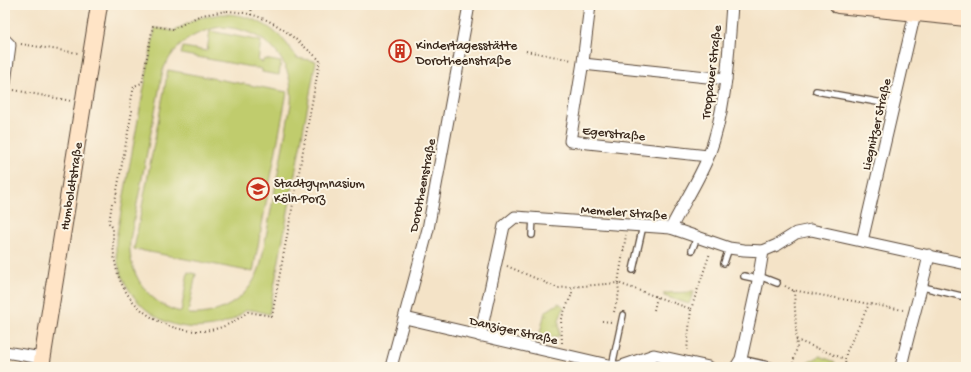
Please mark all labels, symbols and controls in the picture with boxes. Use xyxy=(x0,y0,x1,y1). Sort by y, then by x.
street label: Troppauer Straße xyxy=(699,24,726,121)
building icon: Kindertagesstätte Dorotheenstraße xyxy=(387,38,413,64)
place label: Kindertagesstätte Dorotheenstraße xyxy=(415,39,517,69)
street label: Liegnitzer Straße xyxy=(860,77,895,172)
street label: Egerstraße xyxy=(581,124,646,145)
street label: Dorotheenstraße xyxy=(407,137,440,235)
street label: Humboldtstraße xyxy=(58,141,87,231)
school or university icon: Stadtgymnasium Köln-Porz xyxy=(245,176,271,202)
place label: Stadtgymnasium Köln-Porz xyxy=(274,177,365,207)
street label: Memeler Straße xyxy=(580,203,668,224)
street label: Danziger Straße xyxy=(467,314,559,349)

